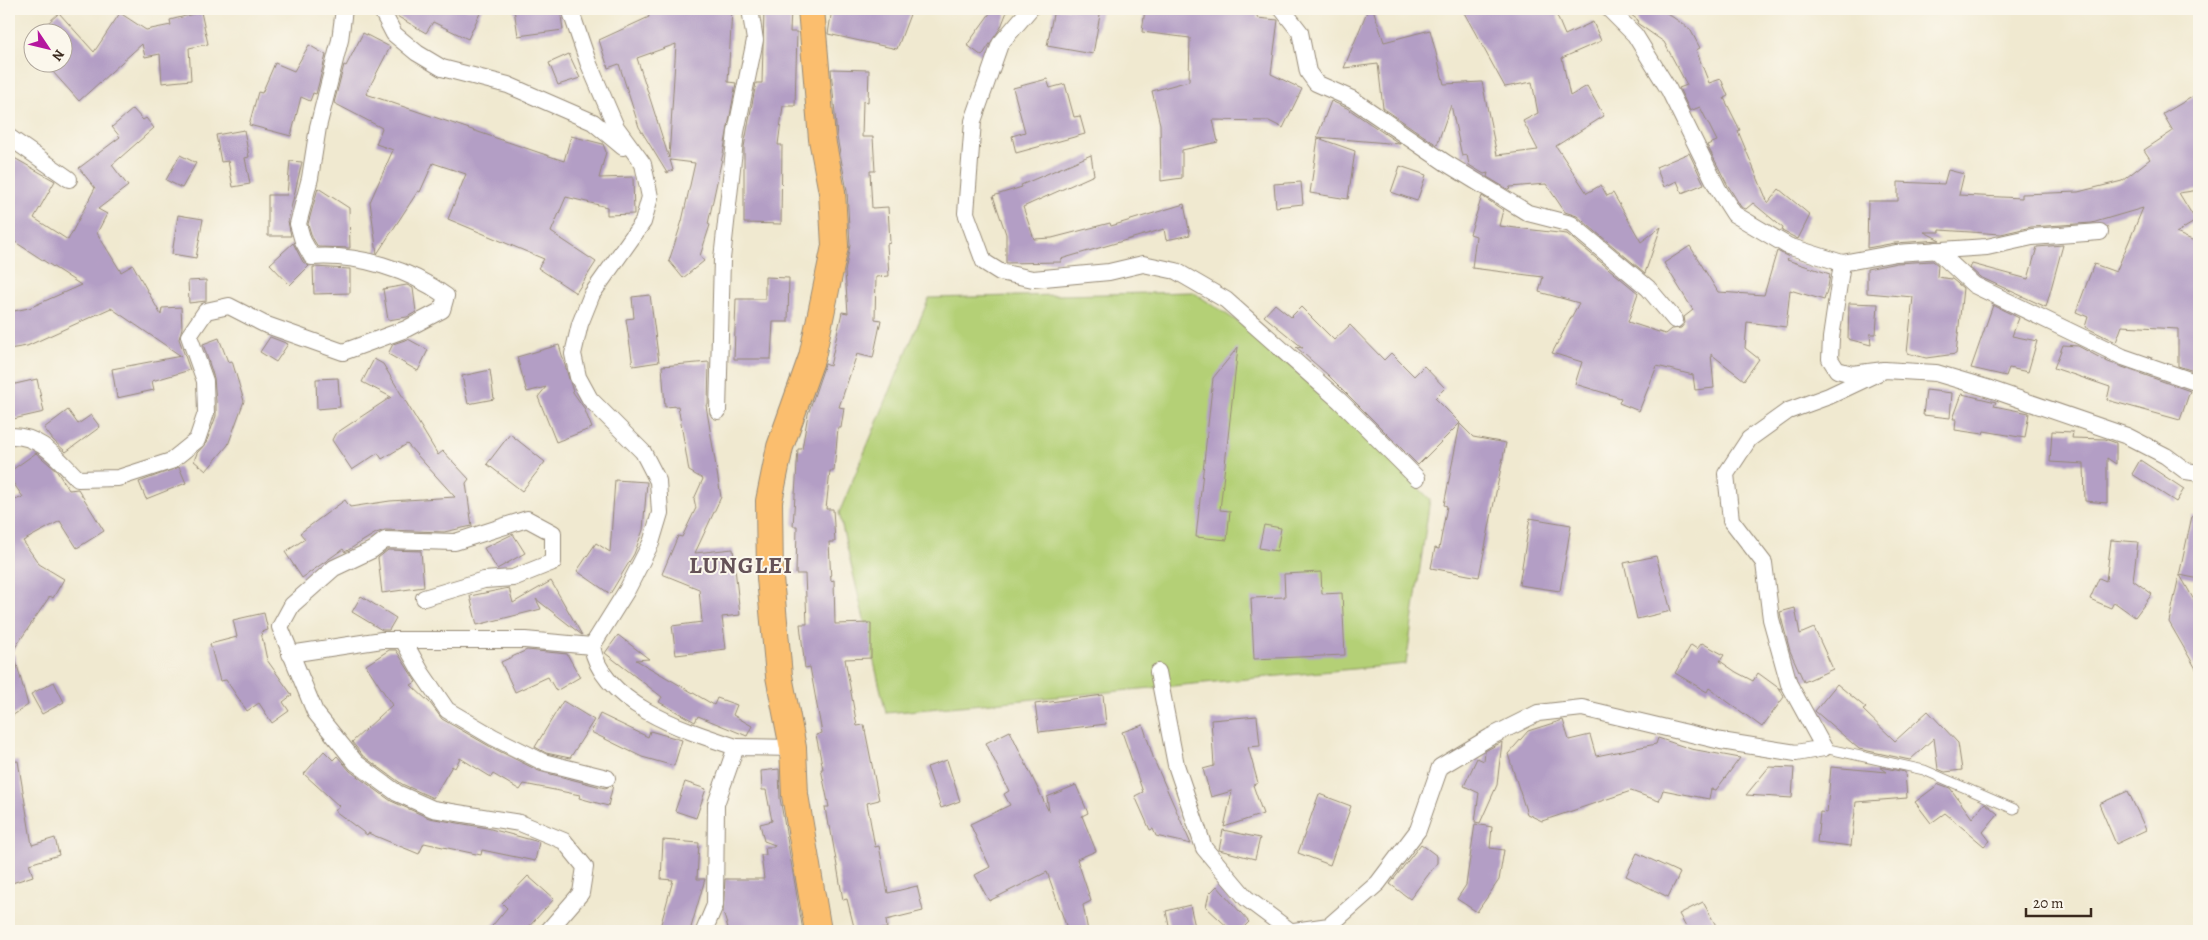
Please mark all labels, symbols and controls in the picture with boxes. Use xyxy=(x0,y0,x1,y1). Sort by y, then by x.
north arrow xyxy=(22,22,72,72)
text: N xyxy=(48,46,69,65)
district label: LUNGLEI xyxy=(689,549,793,581)
scale bar xyxy=(2026,885,2090,917)
text: 20 m xyxy=(2033,893,2064,913)

